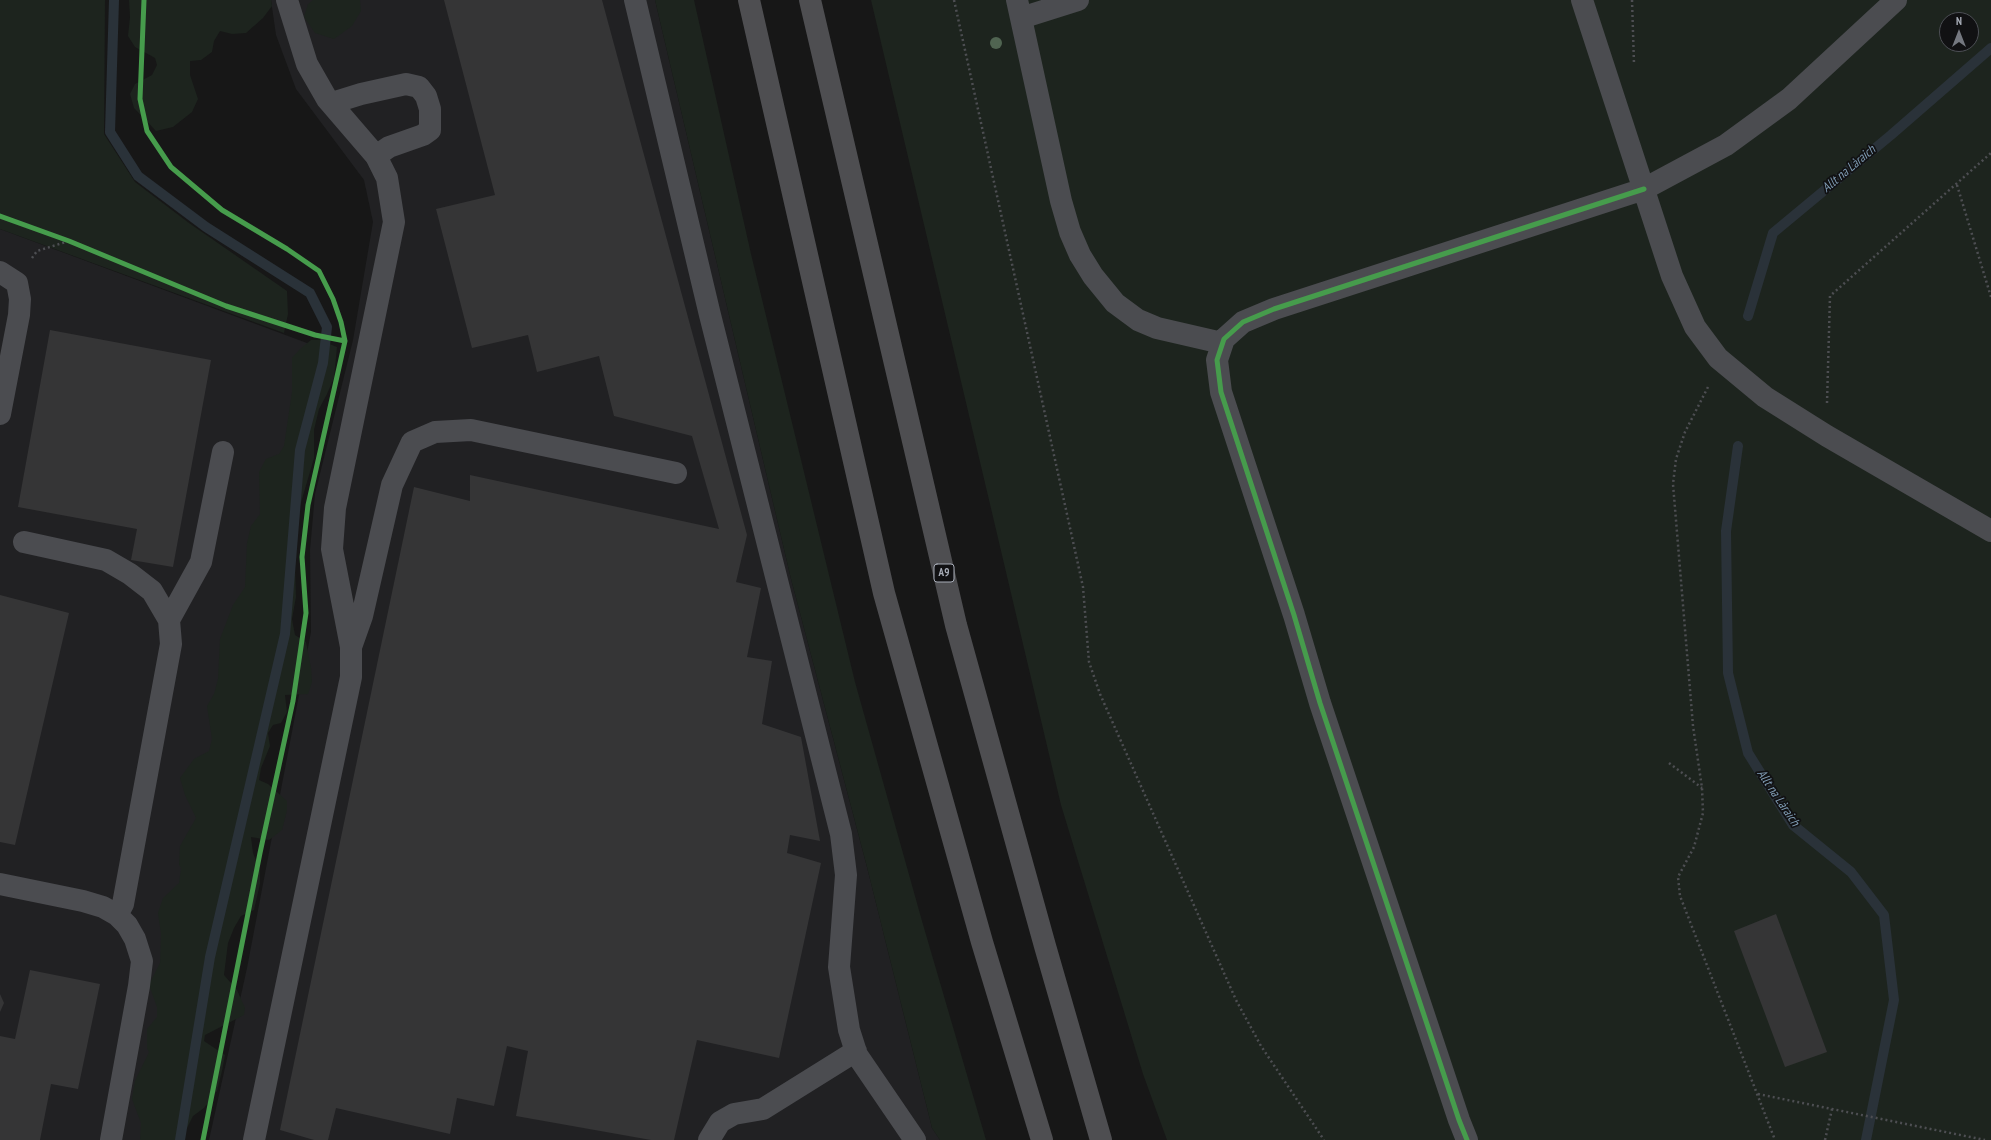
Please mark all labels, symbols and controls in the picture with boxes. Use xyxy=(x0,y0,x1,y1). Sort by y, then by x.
north arrow xyxy=(1939,12,1979,52)
text: N xyxy=(1956,14,1962,28)
water label: Allt na Làraich xyxy=(1819,142,1879,196)
road number: A9 xyxy=(934,564,954,582)
water label: Allt na Làraich xyxy=(1753,767,1803,829)

